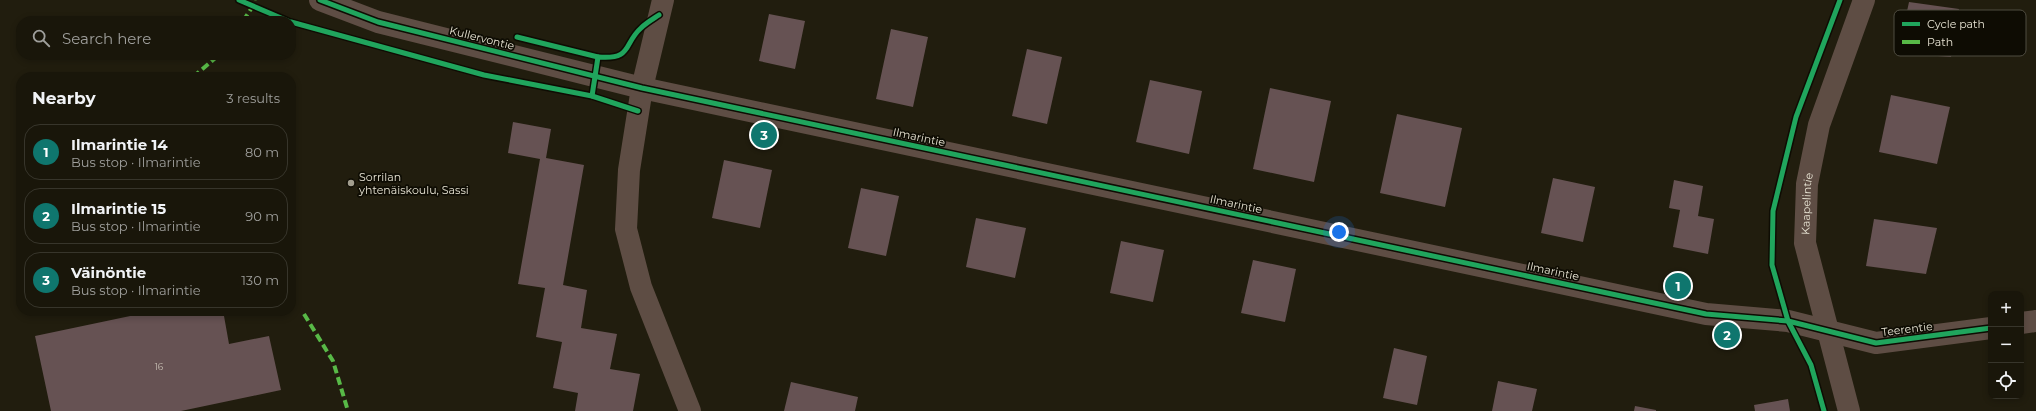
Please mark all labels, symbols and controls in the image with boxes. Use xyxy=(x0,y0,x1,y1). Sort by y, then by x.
legend xyxy=(1894,10,2026,56)
search box xyxy=(16,16,296,60)
text: Cycle path xyxy=(1927,17,1985,31)
street label: Kullervontie xyxy=(448,23,516,53)
icon: search xyxy=(30,27,52,49)
text: Search here xyxy=(62,29,151,48)
text: Path xyxy=(1927,35,1953,49)
text: Nearby xyxy=(32,88,96,108)
text: 3 results xyxy=(226,90,280,106)
pin: 3 xyxy=(751,120,777,150)
street label: Ilmarintie xyxy=(892,125,947,149)
text: Ilmarintie 14 xyxy=(71,135,168,154)
text: 1 xyxy=(43,144,49,160)
text: 80 m xyxy=(245,144,279,160)
text: Bus stop · Ilmarintie xyxy=(71,154,201,170)
place label: Sorrilan yhtenäiskoulu, Sassi xyxy=(358,170,469,197)
street label: Kaapelintie xyxy=(1798,171,1816,235)
marker: Sorrilan yhtenäiskoulu, Sassi xyxy=(346,178,356,188)
street label: Ilmarintie xyxy=(1209,192,1264,216)
text: Ilmarintie 15 xyxy=(71,199,166,218)
text: 2 xyxy=(42,208,50,224)
text: 90 m xyxy=(245,208,279,224)
text: Bus stop · Ilmarintie xyxy=(71,218,201,234)
your location xyxy=(1329,222,1349,242)
street label: Ilmarintie xyxy=(1526,259,1581,283)
text: Väinöntie xyxy=(71,263,146,282)
pin: 1 xyxy=(1665,271,1691,301)
text: 3 xyxy=(42,272,50,288)
text: 130 m xyxy=(241,272,279,288)
text: Bus stop · Ilmarintie xyxy=(71,282,201,298)
map controls xyxy=(1988,291,2024,399)
button: + xyxy=(1988,291,2024,327)
street label: Teerentie xyxy=(1881,319,1934,339)
pin: 2 xyxy=(1714,320,1740,350)
button: − xyxy=(1988,327,2024,363)
house number: 16 xyxy=(155,361,164,372)
button: locate xyxy=(1988,363,2024,399)

